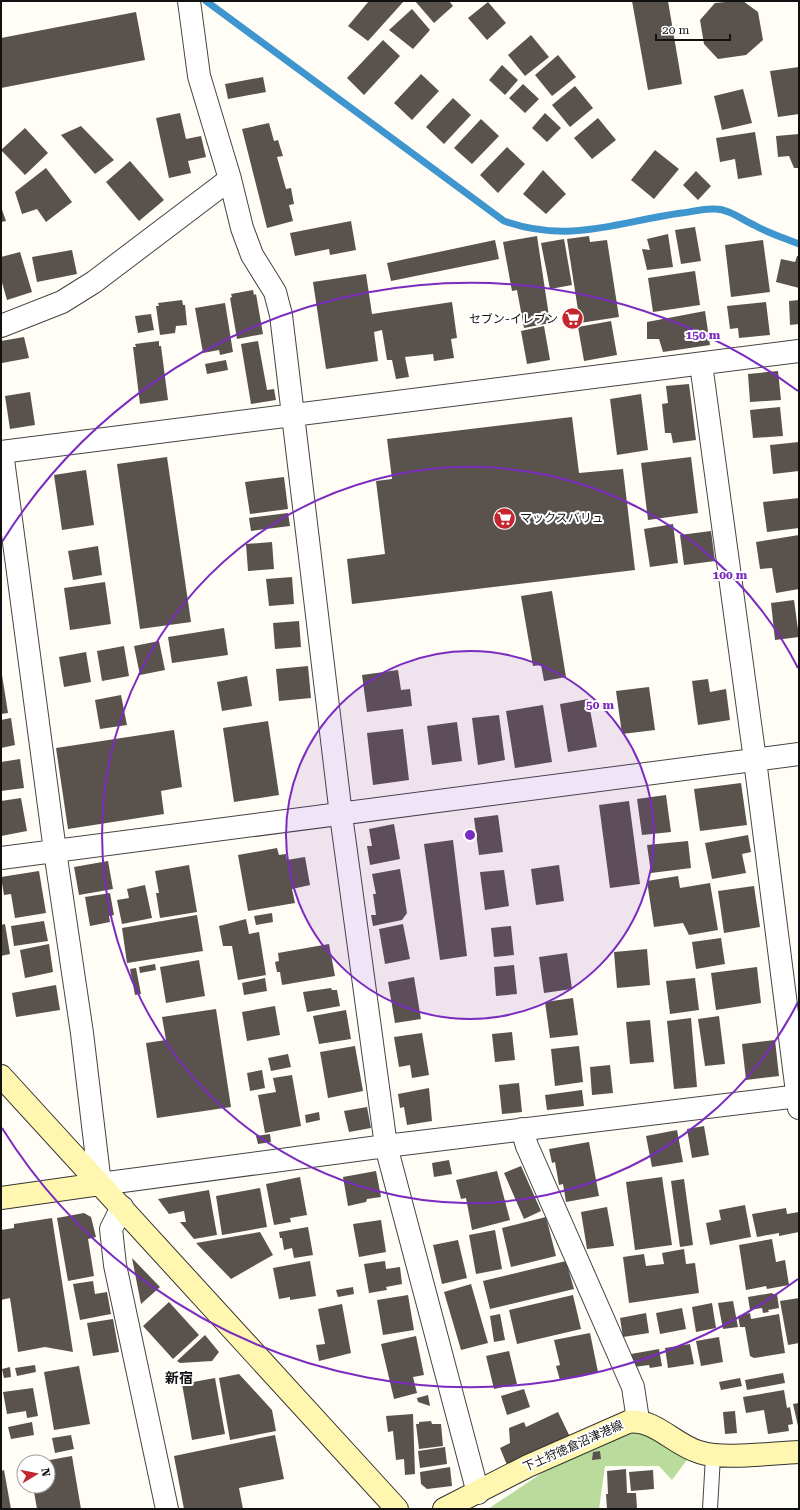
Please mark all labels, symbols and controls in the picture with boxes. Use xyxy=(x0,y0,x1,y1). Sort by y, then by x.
scale bar xyxy=(656,16,730,42)
text: 20 m xyxy=(662,23,689,37)
supermarket icon: セブン-イレブン xyxy=(560,306,586,332)
place label: セブン-イレブン xyxy=(469,312,558,326)
text: 150 m xyxy=(686,328,721,342)
supermarket icon: マックスバリュ xyxy=(492,505,518,531)
place label: マックスバリュ xyxy=(520,511,604,525)
text: 100 m xyxy=(713,568,748,582)
text: 50 m xyxy=(586,698,614,712)
centre of rings xyxy=(463,828,477,842)
district label: 新宿 xyxy=(165,1370,193,1386)
street label: 下土狩徳倉沼津港線 xyxy=(521,1418,625,1474)
north arrow xyxy=(16,1454,56,1494)
text: N xyxy=(38,1467,53,1478)

